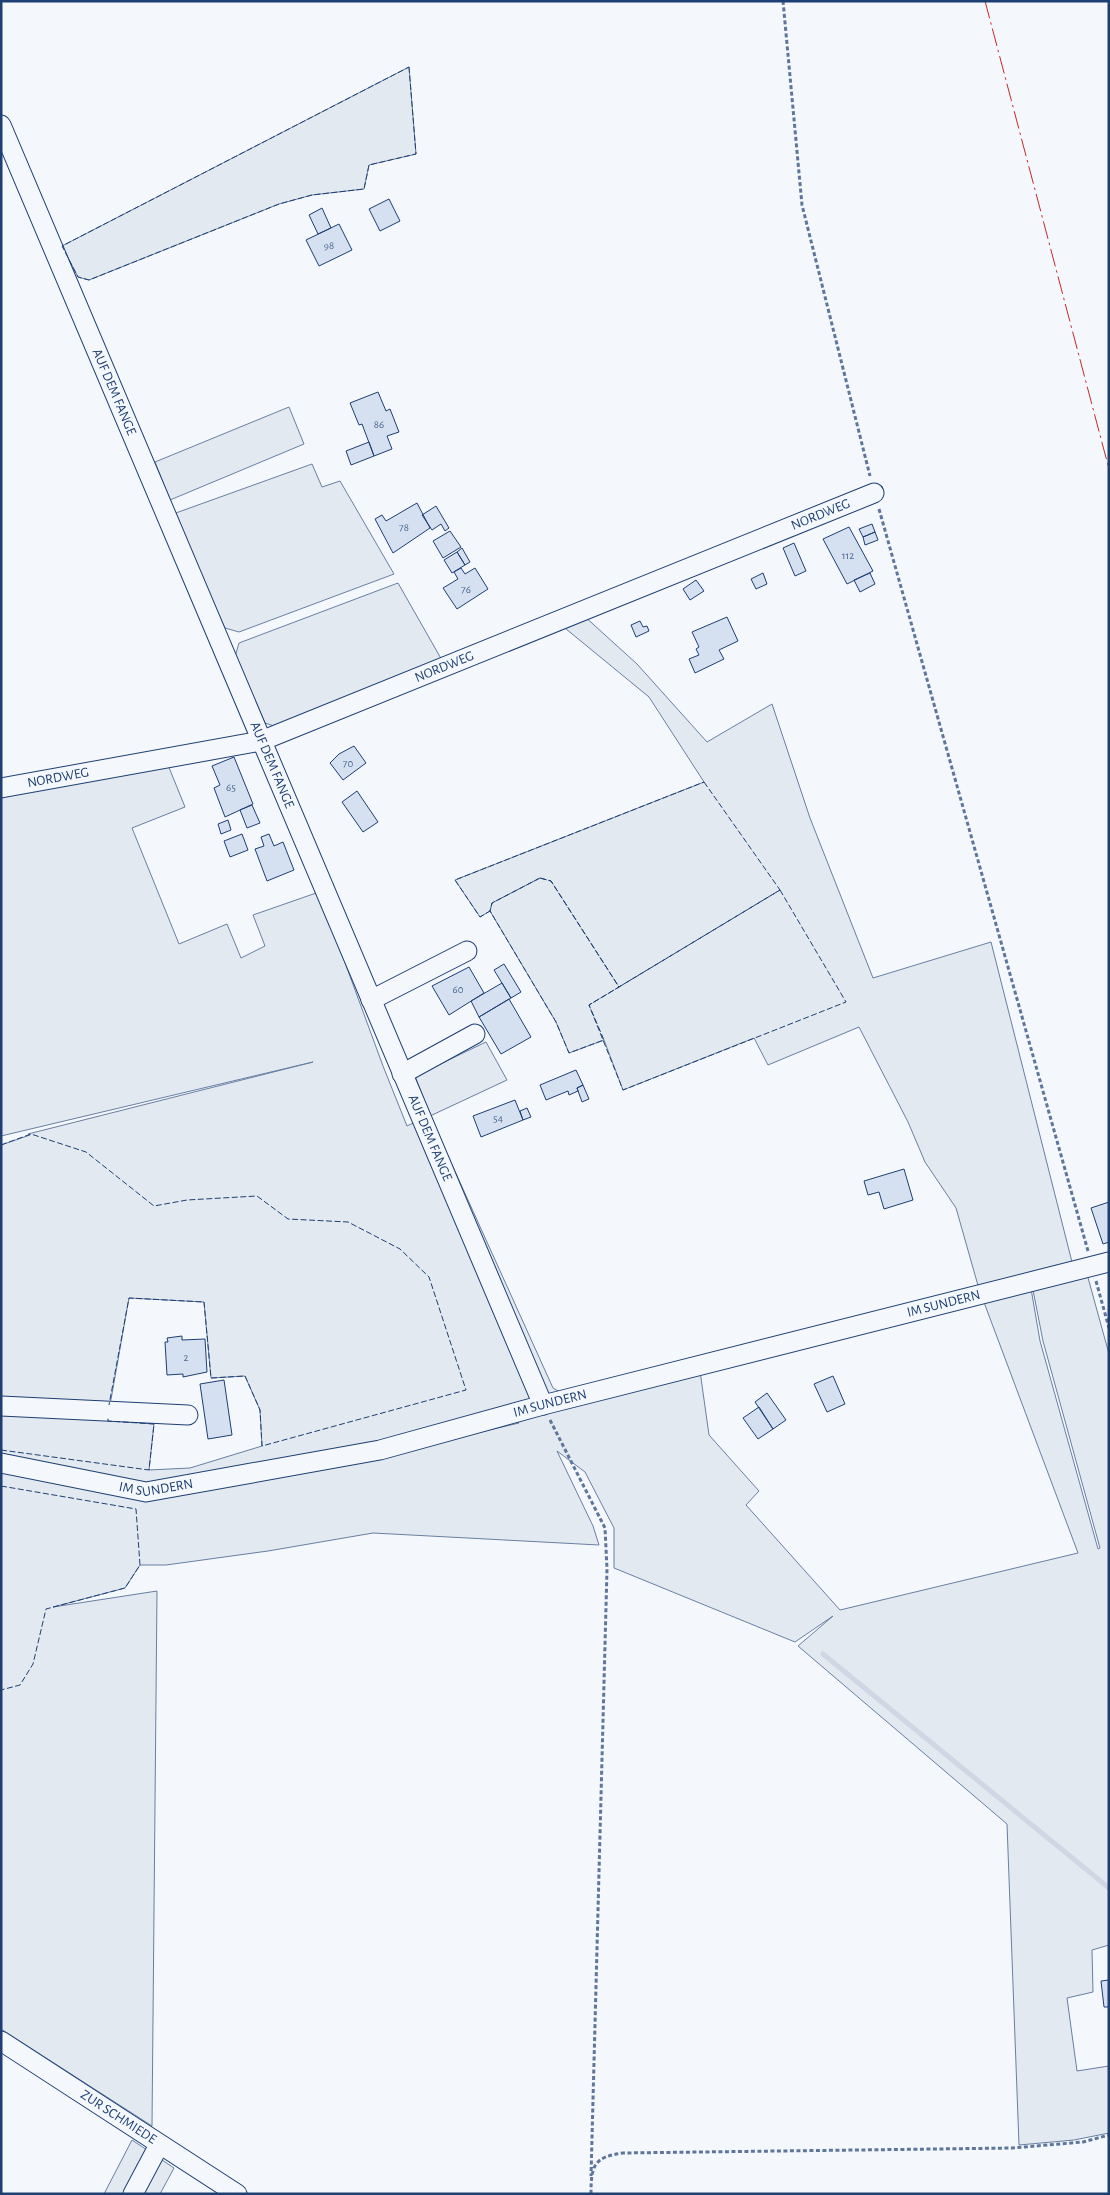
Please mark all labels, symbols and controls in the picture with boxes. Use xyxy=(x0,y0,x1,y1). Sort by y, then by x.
house number: 98 xyxy=(324,240,334,251)
street label: AUF DEM FANGE xyxy=(90,347,139,438)
house number: 86 xyxy=(374,419,384,430)
street label: NORDWEG xyxy=(789,496,852,533)
house number: 78 xyxy=(399,522,409,533)
house number: 112 xyxy=(842,550,854,561)
house number: 76 xyxy=(461,584,471,595)
street label: NORDWEG xyxy=(413,649,476,685)
street label: AUF DEM FANGE xyxy=(248,720,297,811)
house number: 70 xyxy=(343,758,353,769)
street label: NORDWEG xyxy=(26,765,90,790)
house number: 65 xyxy=(226,782,236,793)
house number: 60 xyxy=(453,984,464,995)
street label: AUF DEM FANGE xyxy=(405,1093,454,1183)
house number: 54 xyxy=(493,1113,503,1124)
street label: IM SUNDERN xyxy=(906,1288,982,1320)
house number: 2 xyxy=(183,1352,189,1363)
street label: IM SUNDERN xyxy=(512,1387,588,1420)
street label: IM SUNDERN xyxy=(118,1477,194,1500)
street label: ZUR SCHMIEDE xyxy=(78,2088,159,2147)

